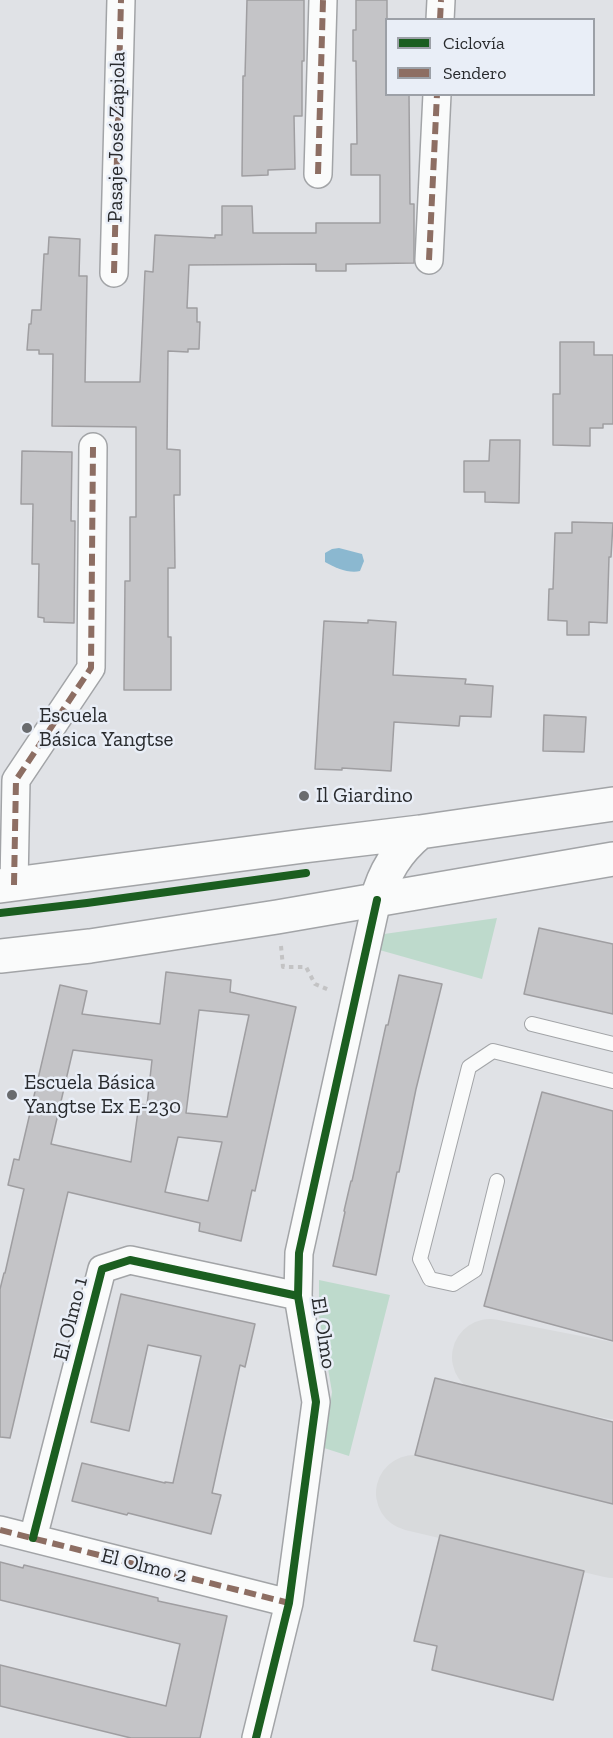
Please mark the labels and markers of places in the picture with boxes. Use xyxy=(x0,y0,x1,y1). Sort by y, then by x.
place label: Escuela Básica Yangtse xyxy=(39,703,173,753)
marker: Escuela Básica Yangtse xyxy=(20,721,34,735)
place label: Il Giardino xyxy=(316,783,413,809)
marker: Il Giardino xyxy=(297,789,311,803)
place label: Escuela Básica Yangtse Ex E-230 xyxy=(24,1070,181,1120)
marker: Escuela Básica Yangtse Ex E-230 xyxy=(5,1088,19,1102)

